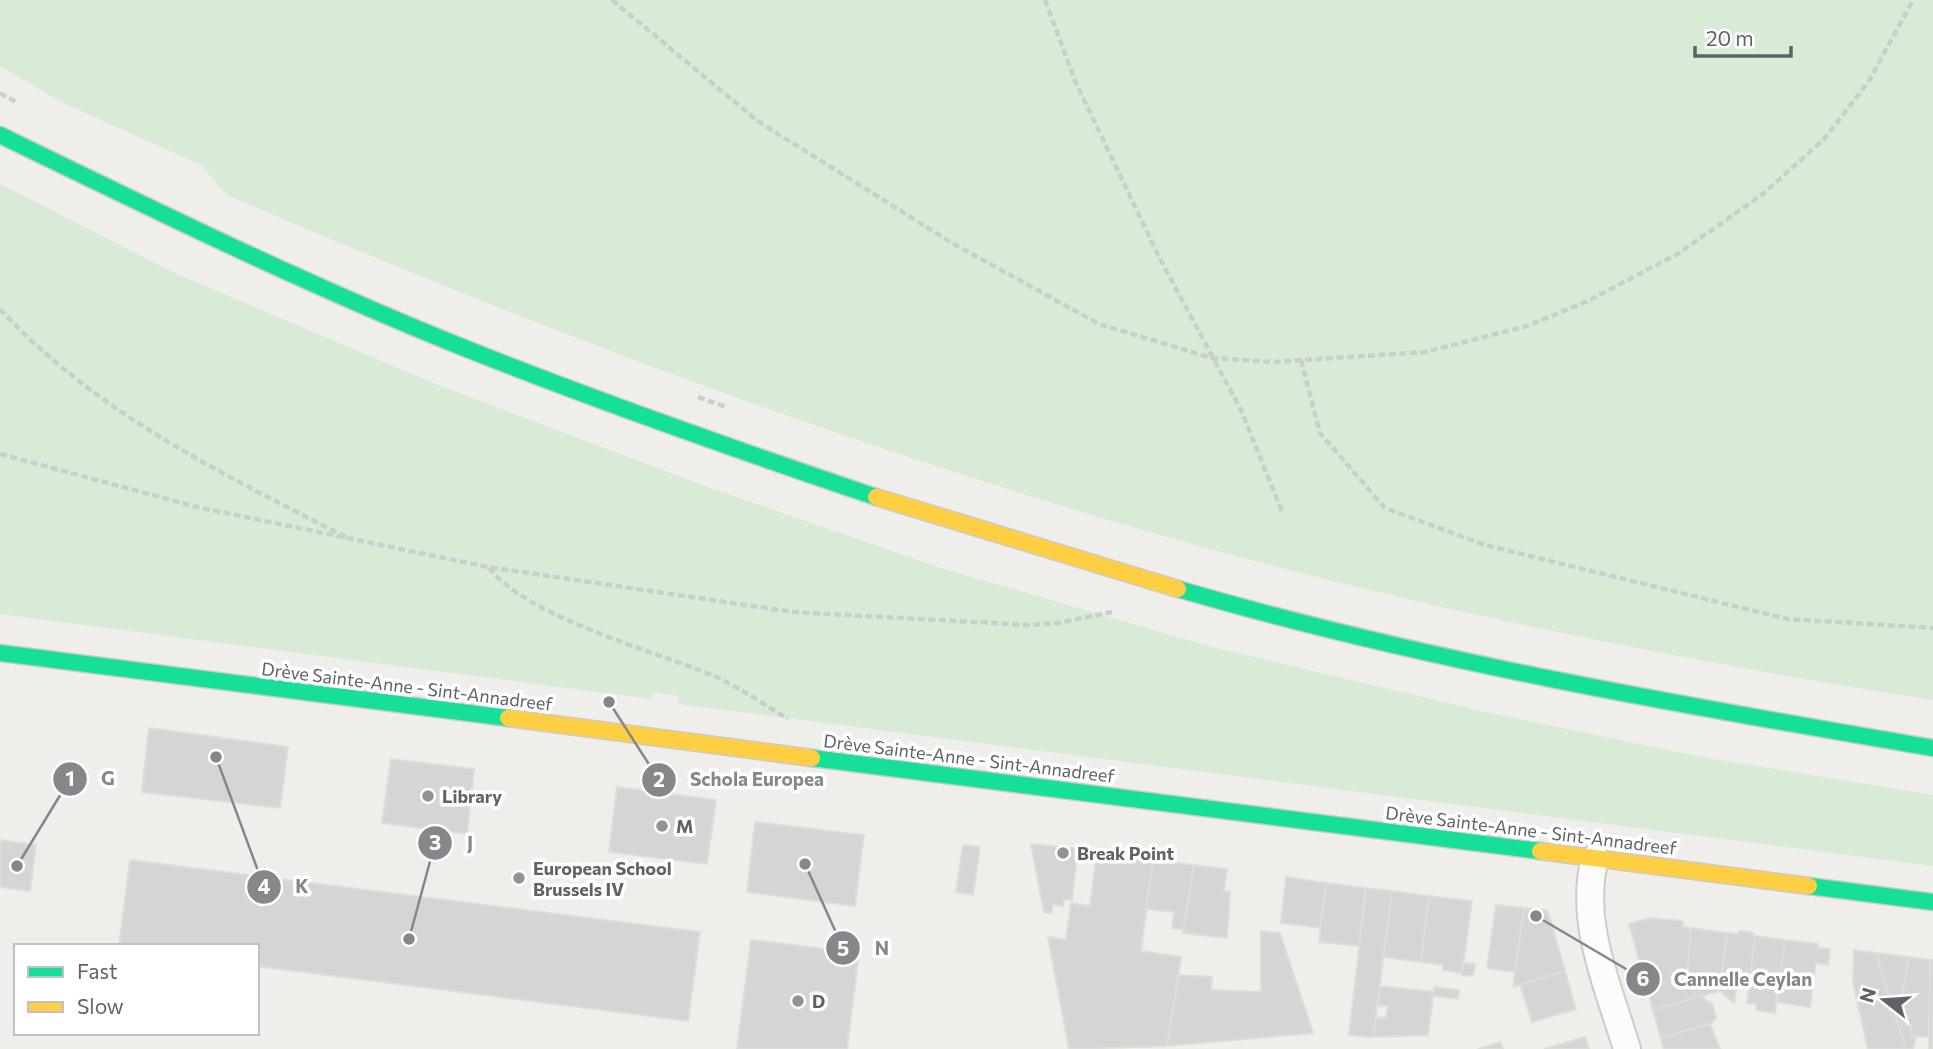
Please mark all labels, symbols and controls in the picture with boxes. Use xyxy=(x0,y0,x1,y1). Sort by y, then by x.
scale bar xyxy=(1695,14,1791,58)
text: 20 m xyxy=(1706,25,1754,50)
street label: Drève Sainte-Anne - Sint-Annadreef xyxy=(260,657,555,715)
street label: Drève Sainte-Anne - Sint-Annadreef xyxy=(822,729,1117,787)
callout: G xyxy=(52,759,129,799)
callout: Schola Europea xyxy=(641,760,838,800)
text: 1 xyxy=(65,765,75,790)
text: G xyxy=(101,766,115,789)
text: 2 xyxy=(653,766,665,791)
text: Schola Europea xyxy=(690,767,824,790)
place label: Library xyxy=(442,785,502,807)
marker: Library xyxy=(420,788,436,804)
street label: Drève Sainte-Anne - Sint-Annadreef xyxy=(1384,801,1679,859)
place label: M xyxy=(676,815,693,837)
marker: M xyxy=(654,818,670,834)
callout: J xyxy=(418,823,487,863)
text: 3 xyxy=(429,829,441,854)
text: J xyxy=(467,831,473,854)
place label: Break Point xyxy=(1077,842,1174,864)
marker: Break Point xyxy=(1055,845,1071,861)
place label: European School Brussels IV xyxy=(533,857,672,900)
callout: K xyxy=(247,867,323,907)
marker: European School Brussels IV xyxy=(511,870,527,886)
text: 4 xyxy=(258,873,271,898)
text: K xyxy=(295,874,309,897)
callout: N xyxy=(826,928,903,968)
text: 5 xyxy=(837,935,849,960)
text: N xyxy=(875,936,889,959)
legend xyxy=(14,944,259,1035)
text: Fast xyxy=(77,958,118,983)
callout: Cannelle Ceylan xyxy=(1625,959,1826,999)
text: 6 xyxy=(1637,965,1650,990)
north arrow xyxy=(1849,965,1919,1035)
text: Cannelle Ceylan xyxy=(1674,967,1812,990)
text: N xyxy=(1854,985,1880,1005)
place label: D xyxy=(812,990,825,1012)
text: Slow xyxy=(77,993,124,1018)
marker: D xyxy=(790,993,806,1009)

